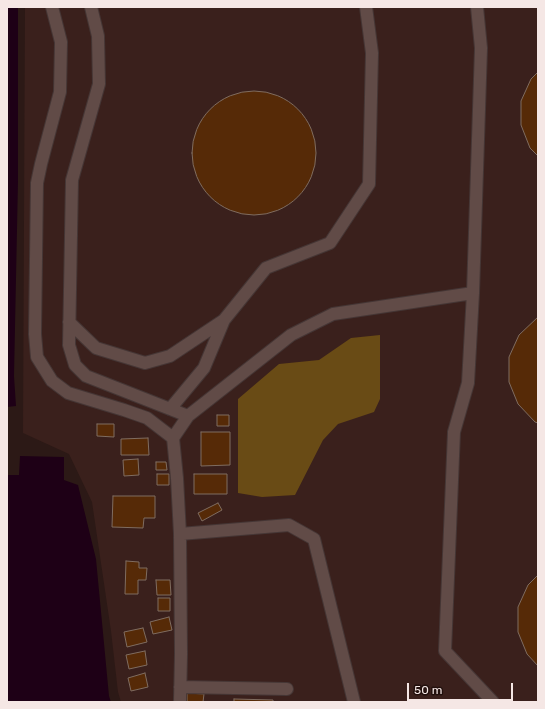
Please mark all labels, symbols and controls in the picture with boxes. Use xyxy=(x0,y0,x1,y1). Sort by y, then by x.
scale bar xyxy=(409,675,515,701)
text: 50 m xyxy=(414,683,442,697)

